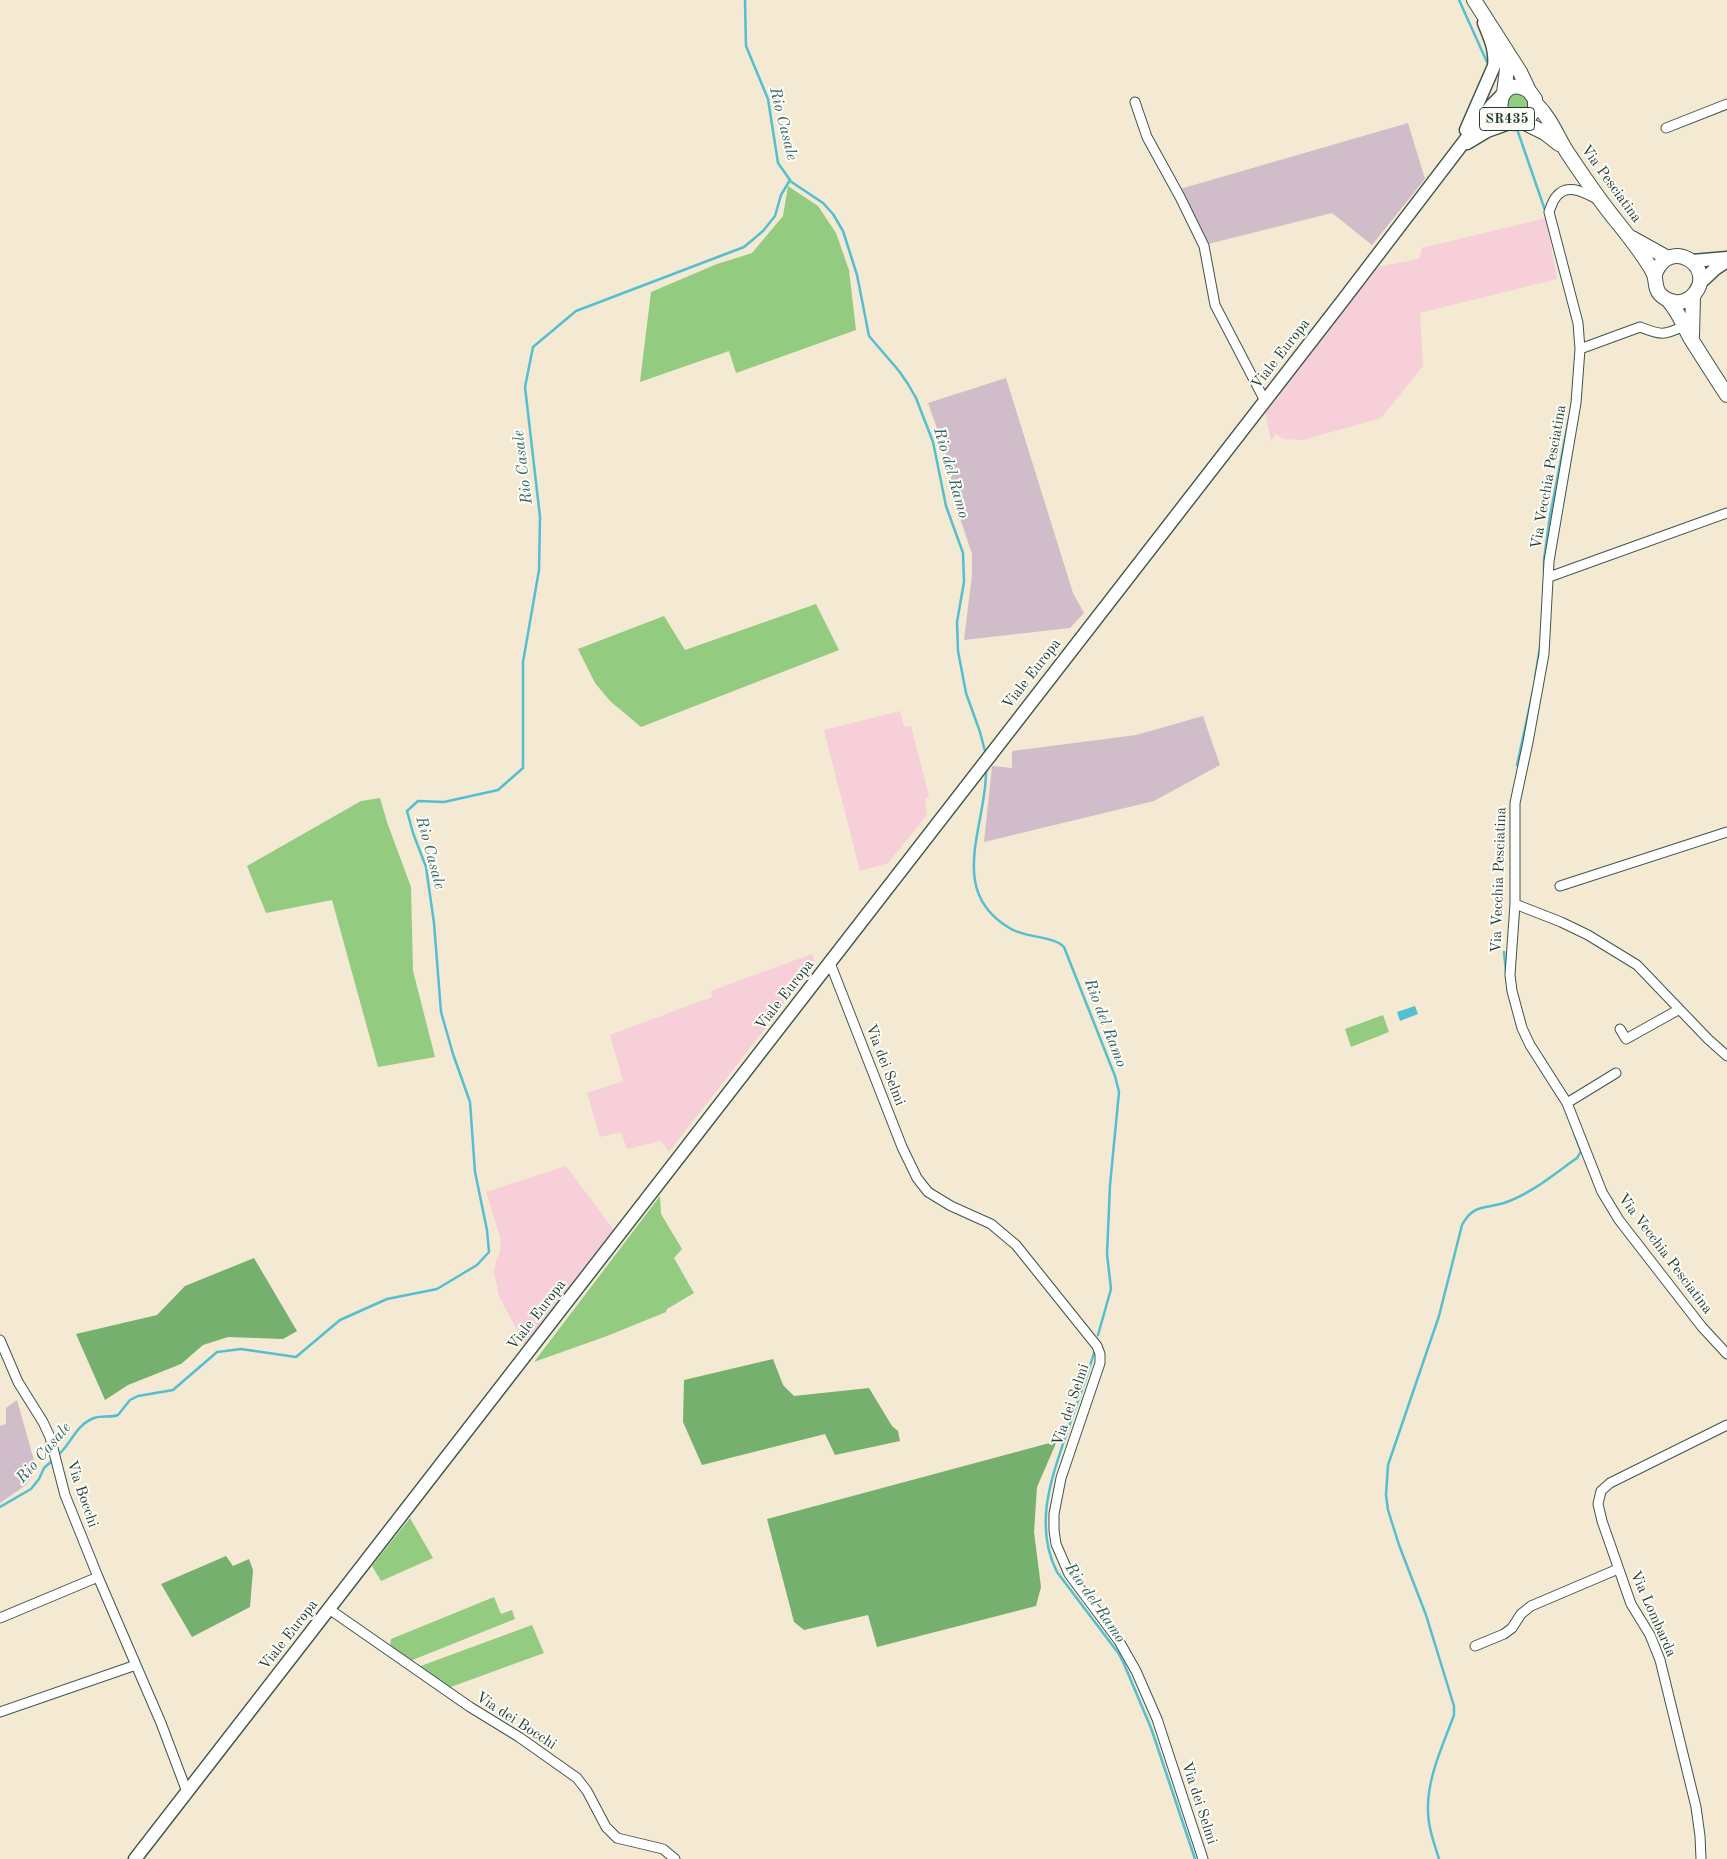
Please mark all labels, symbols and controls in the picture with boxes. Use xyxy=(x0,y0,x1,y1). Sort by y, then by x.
water label: Rio Casale xyxy=(765,86,801,162)
road number: SR435 xyxy=(1480,108,1534,130)
street label: Via Pesciatina xyxy=(1577,141,1645,227)
street label: Viale Europa xyxy=(1248,315,1314,393)
street label: Via Vecchia Pesciatina xyxy=(1527,403,1571,551)
water label: Rio del Ramo xyxy=(929,426,973,520)
water label: Rio Casale xyxy=(509,429,537,505)
street label: Viale Europa xyxy=(999,635,1065,713)
street label: Via Vecchia Pesciatina xyxy=(1487,807,1511,953)
water label: Rio Casale xyxy=(411,815,449,891)
street label: Viale Europa xyxy=(752,956,818,1034)
water label: Rio del Ramo xyxy=(1079,976,1131,1070)
street label: Via dei Selmi xyxy=(861,1022,909,1108)
street label: Via Vecchia Pesciatina xyxy=(1614,1190,1716,1318)
street label: Viale Europa xyxy=(504,1276,570,1354)
street label: Via dei Selmi xyxy=(1049,1362,1093,1448)
water label: Rio Casale xyxy=(12,1419,76,1487)
street label: Via Bocchi xyxy=(62,1458,102,1530)
water label: Rio del Ramo xyxy=(1060,1559,1130,1647)
street label: Via Lombarda xyxy=(1626,1568,1680,1660)
street label: Viale Europa xyxy=(256,1596,322,1674)
street label: Via dei Bocchi xyxy=(472,1688,560,1754)
street label: Via dei Selmi xyxy=(1177,1759,1221,1847)

